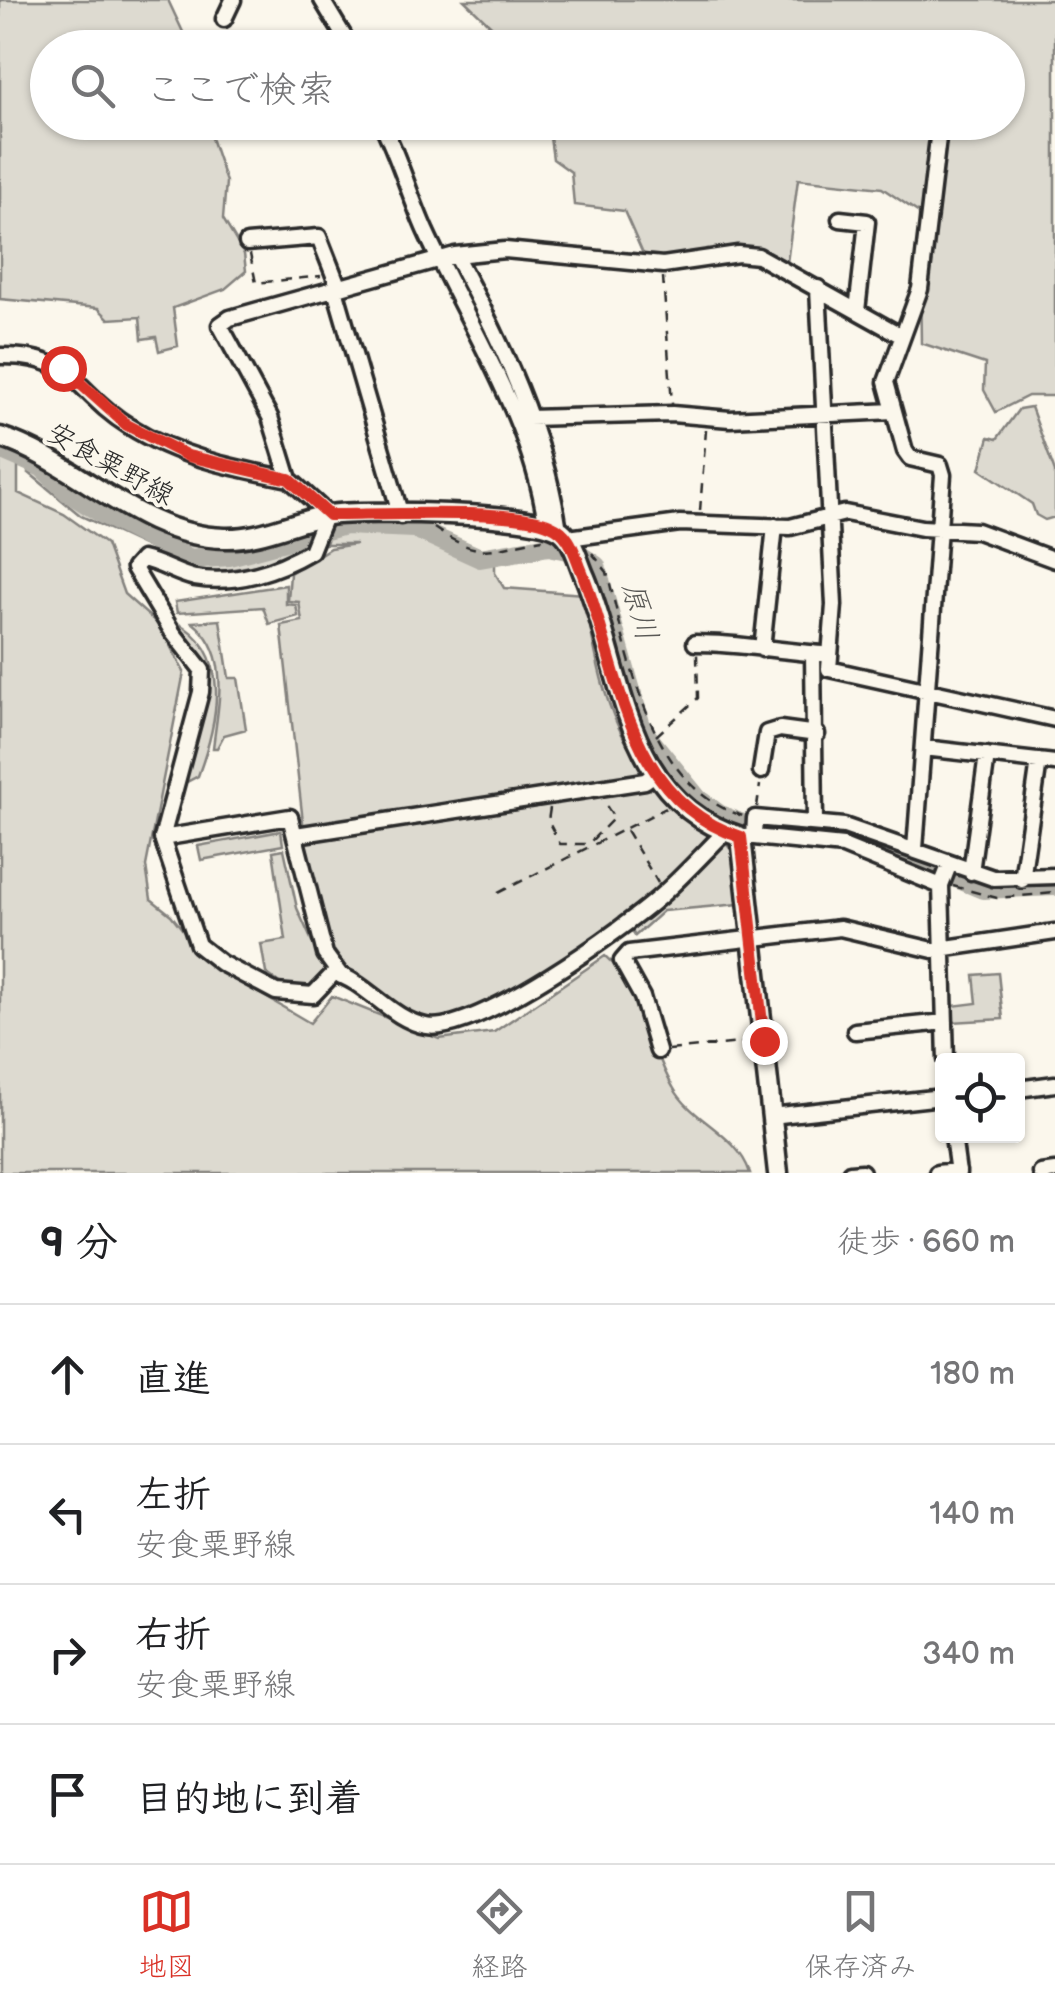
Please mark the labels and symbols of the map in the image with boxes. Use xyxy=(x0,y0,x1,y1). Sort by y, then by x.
route start xyxy=(41,346,87,392)
street label: 安食粟野線 xyxy=(41,416,180,513)
water label: 原川 xyxy=(613,577,665,645)
route end xyxy=(742,1019,788,1065)

